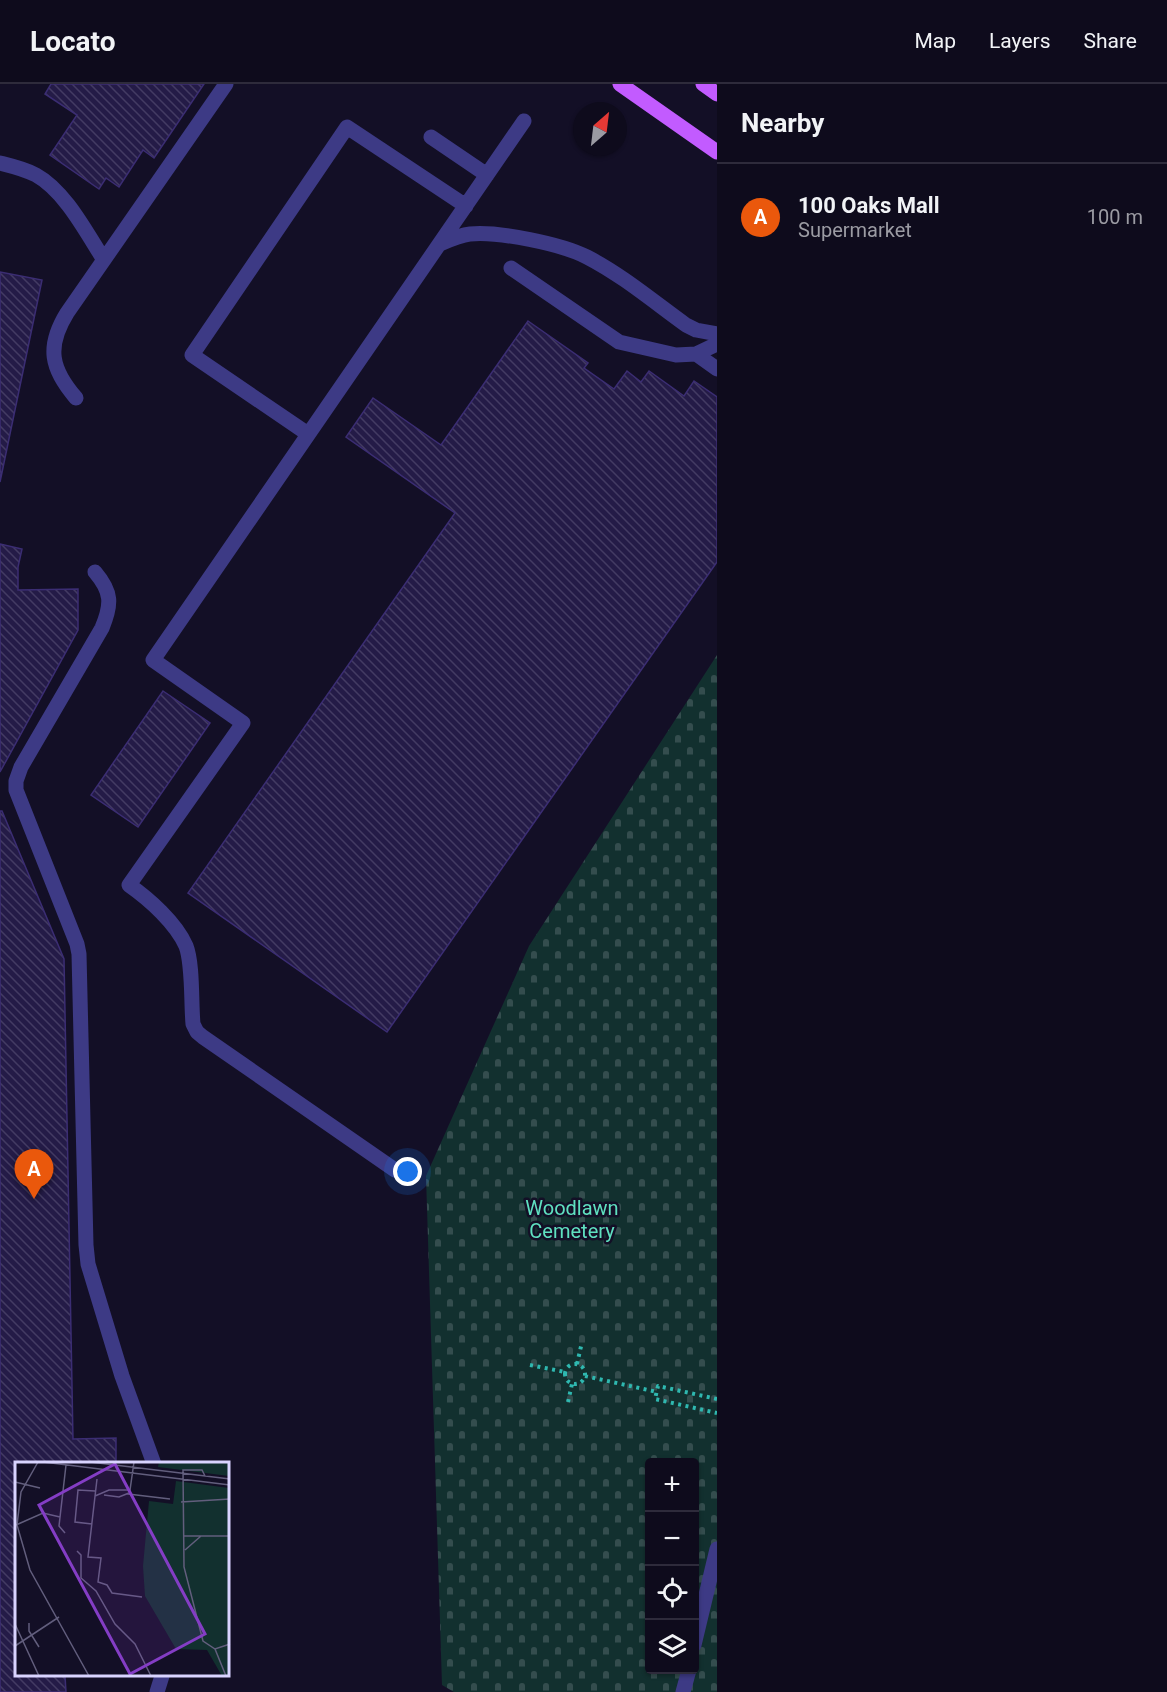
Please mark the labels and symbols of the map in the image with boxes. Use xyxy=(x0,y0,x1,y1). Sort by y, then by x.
north arrow xyxy=(573,102,627,156)
pin: A xyxy=(15,1150,54,1199)
your location xyxy=(393,1157,422,1186)
park label: Woodlawn Cemetery xyxy=(525,1196,619,1243)
inset map xyxy=(15,1462,230,1677)

